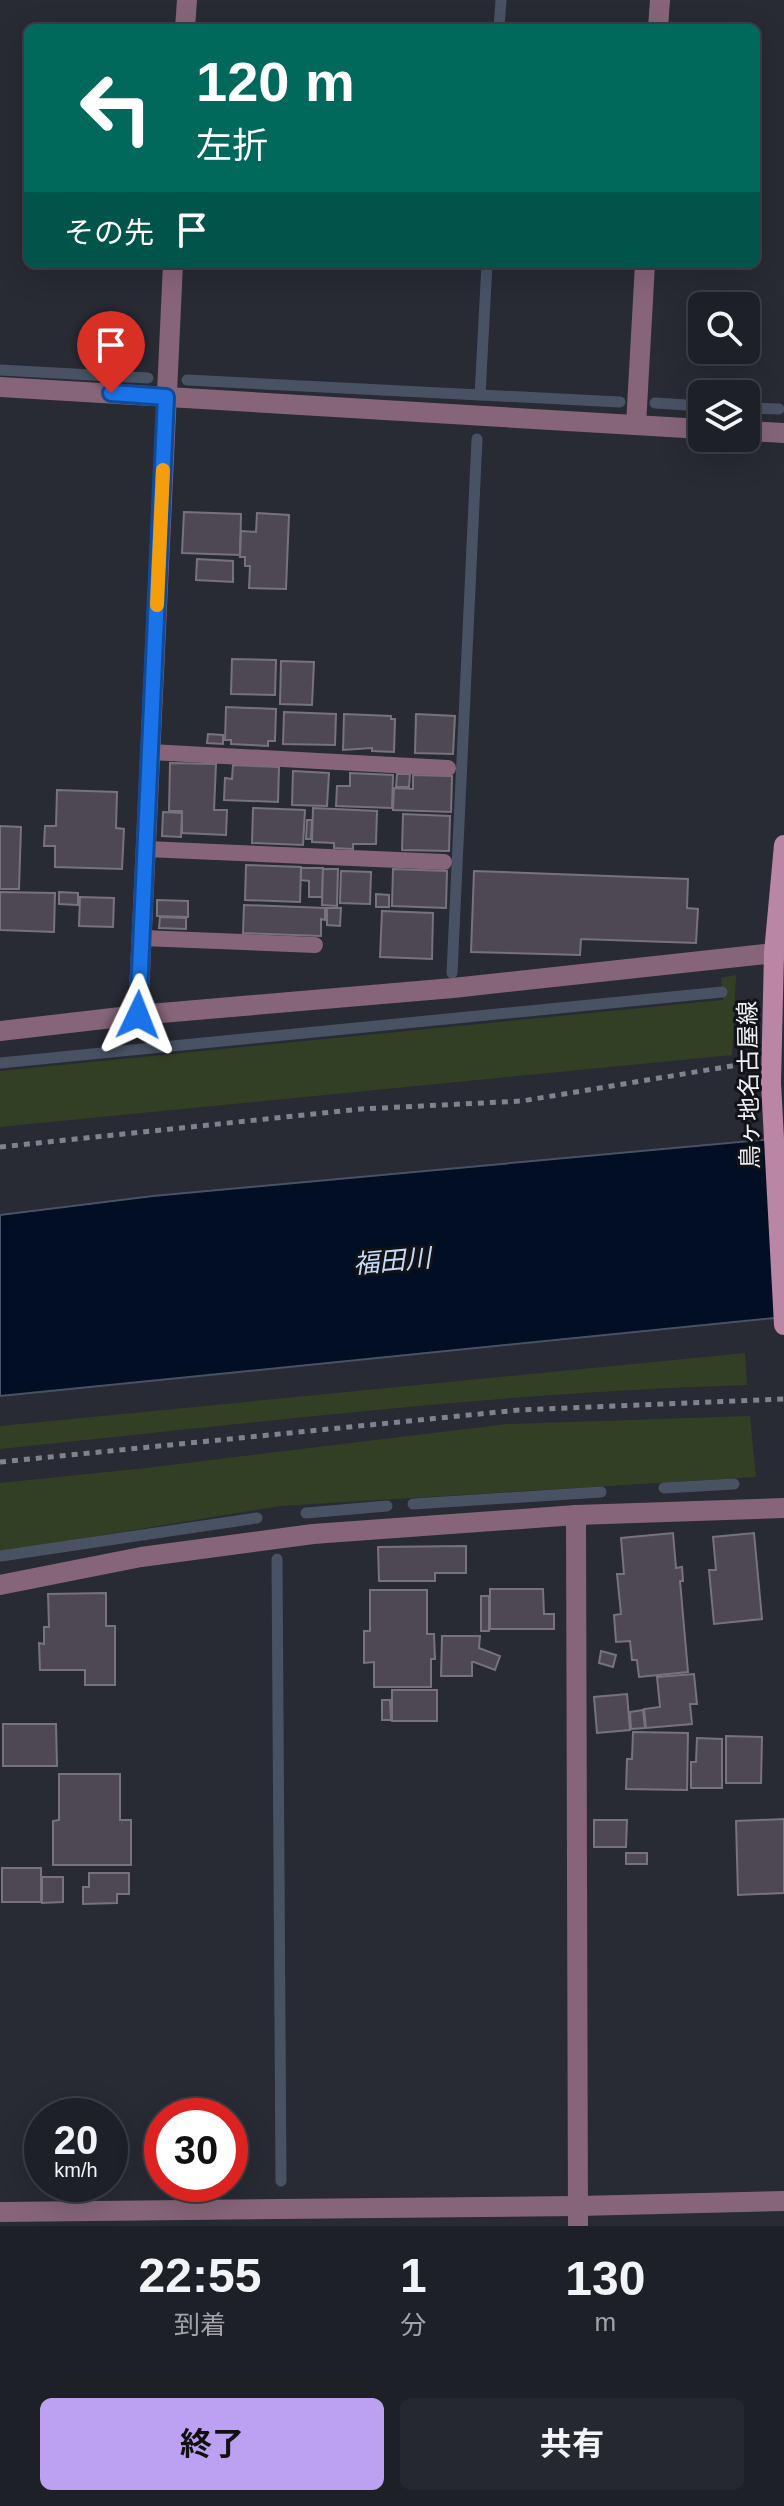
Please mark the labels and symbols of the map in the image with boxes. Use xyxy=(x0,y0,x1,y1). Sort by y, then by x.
pin xyxy=(77,311,145,393)
position arrow xyxy=(96,973,180,1057)
street label: 鳥ヶ地名古屋線 xyxy=(734,1001,763,1169)
water label: 福田川 xyxy=(352,1242,435,1279)
speed limit sign: 30 xyxy=(144,2098,248,2202)

